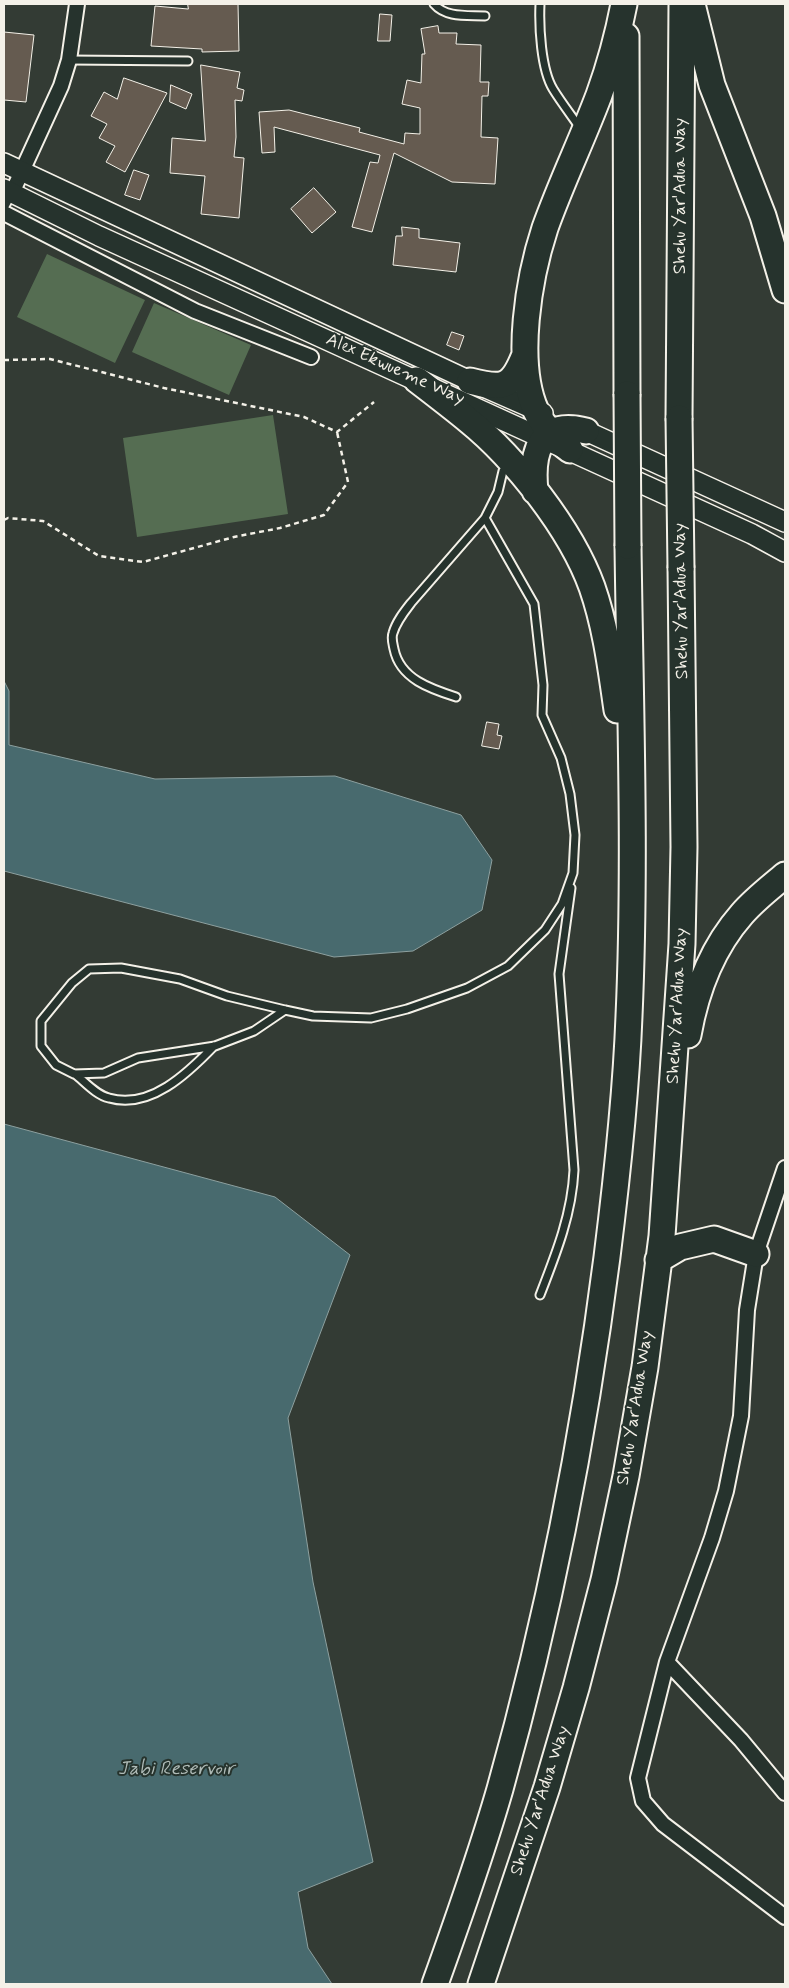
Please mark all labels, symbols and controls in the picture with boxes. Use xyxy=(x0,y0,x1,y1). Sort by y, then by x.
street label: Shehu Yar'Adua Way xyxy=(670,118,692,274)
street label: Alex Ekwueme Way xyxy=(322,330,468,410)
street label: Shehu Yar'Adua Way xyxy=(670,523,694,679)
street label: Shehu Yar'Adua Way xyxy=(663,927,693,1085)
street label: Shehu Yar'Adua Way xyxy=(613,1329,659,1487)
street label: Shehu Yar'Adua Way xyxy=(507,1723,575,1879)
water label: Jabi Reservoir xyxy=(118,1759,234,1781)

